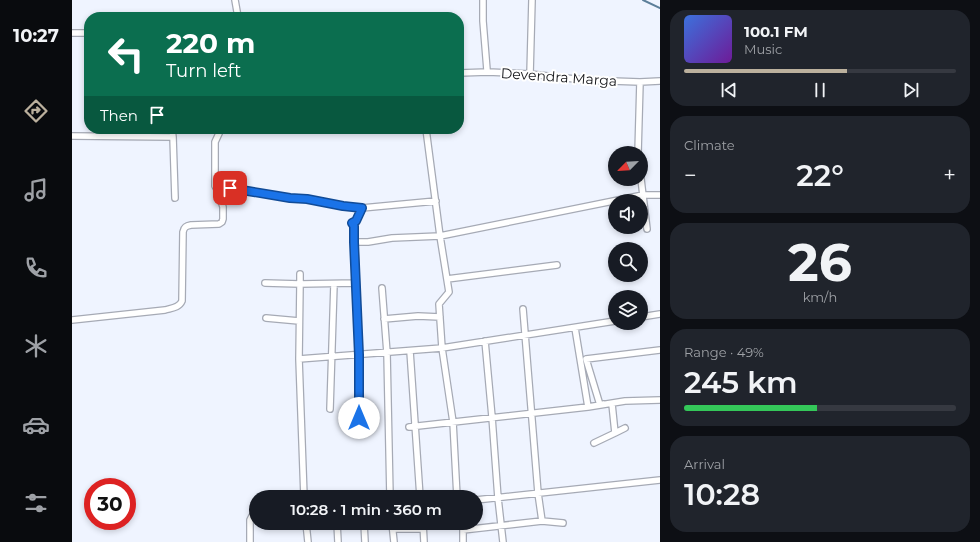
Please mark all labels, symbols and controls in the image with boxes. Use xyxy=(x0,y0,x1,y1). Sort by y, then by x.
text: 100.1 FM xyxy=(744,22,808,41)
text: 10:27 xyxy=(13,25,59,47)
text: 220 m xyxy=(166,26,255,60)
icon: left xyxy=(100,28,152,80)
text: Music xyxy=(744,41,782,57)
text: Turn left xyxy=(166,60,241,82)
street label: Devendra Marga xyxy=(500,64,618,90)
icon: previous xyxy=(718,79,740,101)
icon: pause xyxy=(809,79,831,101)
icon: next xyxy=(900,79,922,101)
icon: directions xyxy=(22,97,50,125)
icon: arrive xyxy=(146,104,168,126)
text: Then xyxy=(100,106,138,125)
text: Climate xyxy=(684,137,735,153)
north arrow xyxy=(608,146,648,186)
map controls xyxy=(608,146,648,330)
text: 22° xyxy=(796,157,844,194)
text: − xyxy=(684,162,697,189)
text: + xyxy=(943,162,956,189)
pin xyxy=(213,171,247,205)
icon: music xyxy=(22,176,50,204)
icon: arrive xyxy=(219,177,241,199)
button: sound xyxy=(608,194,648,234)
text: 26 xyxy=(788,231,852,294)
button: search xyxy=(608,242,648,282)
icon: phone xyxy=(22,254,50,282)
text: km/h xyxy=(803,289,837,305)
button: layers xyxy=(608,290,648,330)
icon: climate xyxy=(22,332,50,360)
text: Range · 49% xyxy=(684,344,764,360)
text: 245 km xyxy=(684,364,798,401)
position arrow xyxy=(338,397,380,439)
icon: car xyxy=(22,411,50,439)
text: Arrival xyxy=(684,456,725,472)
text: 10:28 xyxy=(684,476,760,513)
speed limit sign: 30 xyxy=(84,478,136,530)
icon: filters xyxy=(22,489,50,517)
text: 10:28 · 1 min · 360 m xyxy=(290,500,442,519)

